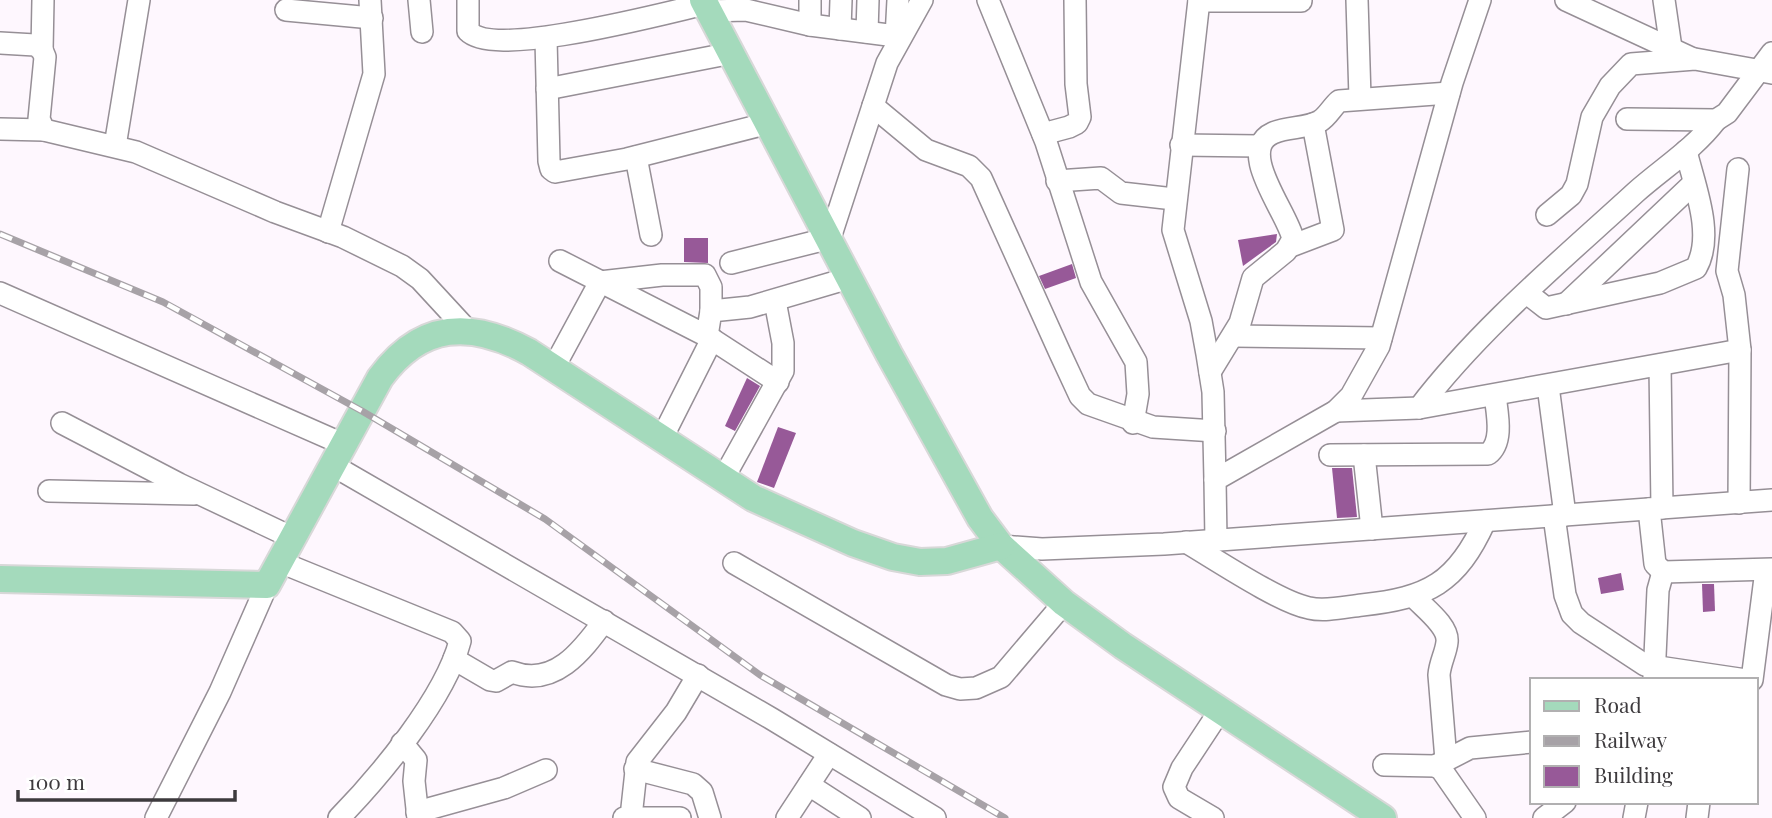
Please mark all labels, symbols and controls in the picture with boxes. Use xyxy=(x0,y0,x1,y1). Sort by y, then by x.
legend xyxy=(1530,678,1758,804)
text: Road xyxy=(1594,690,1642,718)
text: Railway xyxy=(1594,725,1668,753)
scale bar xyxy=(18,758,234,802)
text: Building xyxy=(1594,760,1673,788)
text: 100 m xyxy=(28,767,85,795)

